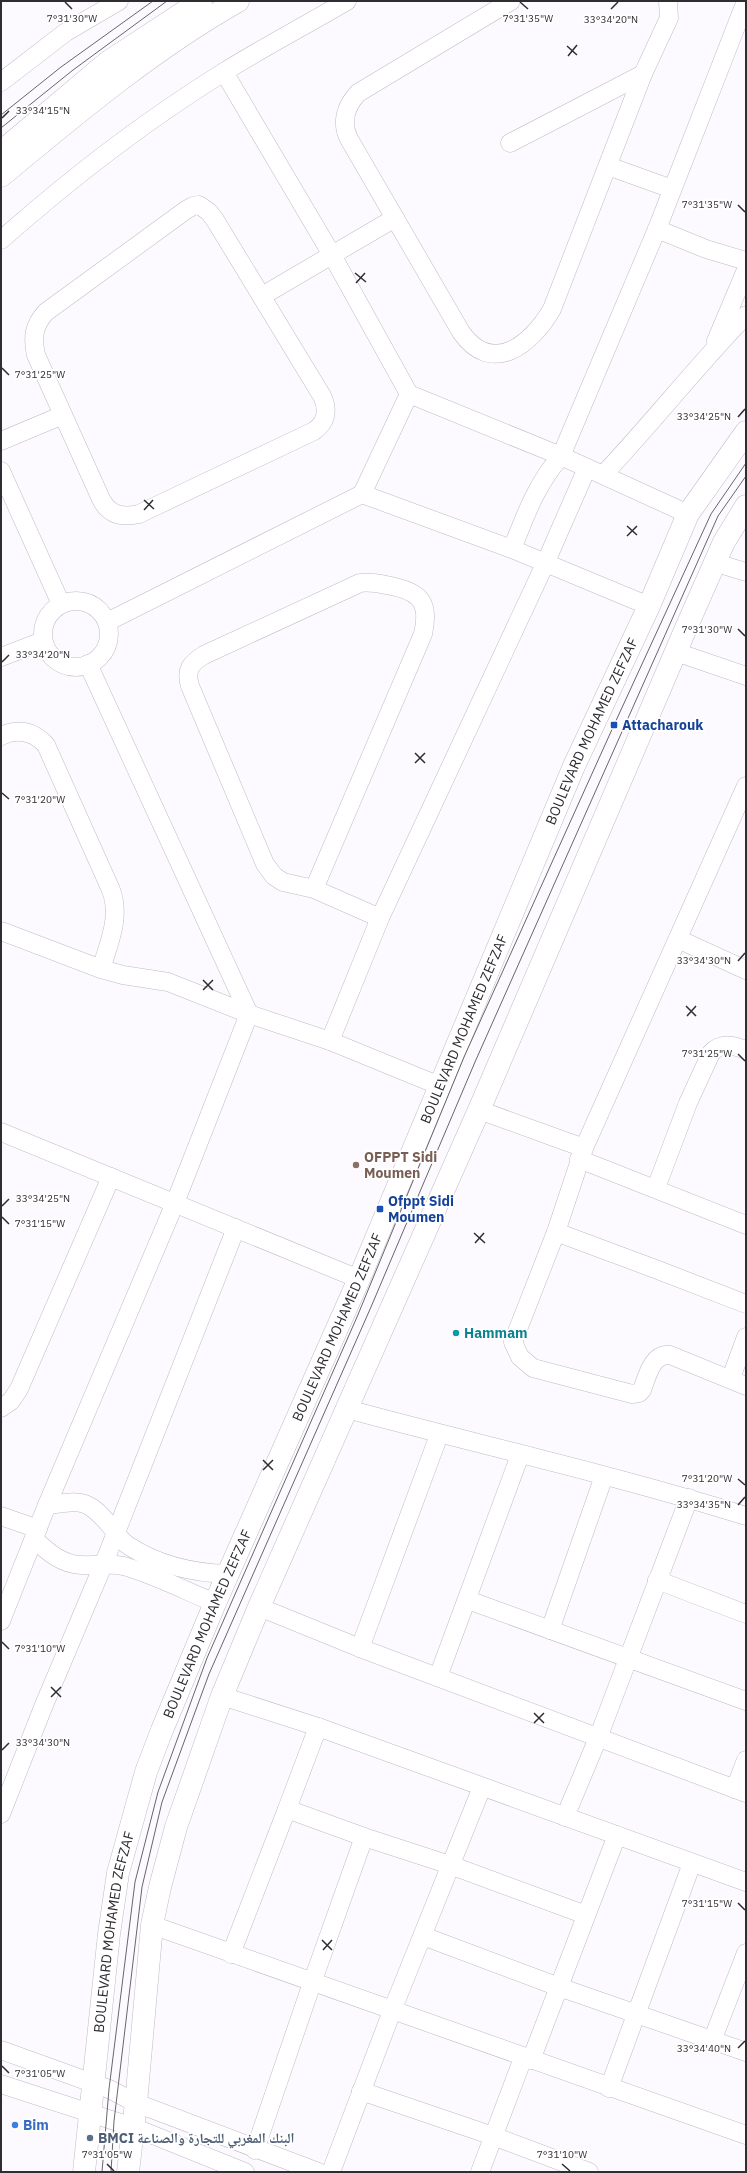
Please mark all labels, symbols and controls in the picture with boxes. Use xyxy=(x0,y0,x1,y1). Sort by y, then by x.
text: 7°31'30"W xyxy=(47,12,97,25)
text: 7°31'35"W xyxy=(503,12,553,25)
text: 33°34'20"N xyxy=(584,13,638,26)
text: 33°34'15"N xyxy=(16,104,70,117)
text: 7°31'35"W xyxy=(682,198,732,211)
text: 7°31'25"W xyxy=(15,368,65,381)
text: 33°34'25"N xyxy=(677,410,731,423)
text: 7°31'30"W xyxy=(682,623,732,636)
street label: BOULEVARD MOHAMED ZEFZAF xyxy=(541,635,642,828)
text: 33°34'20"N xyxy=(16,648,70,661)
place label: Attacharouk xyxy=(622,716,704,734)
marker: Attacharouk xyxy=(609,720,619,730)
text: 7°31'20"W xyxy=(15,793,65,806)
street label: BOULEVARD MOHAMED ZEFZAF xyxy=(416,931,512,1126)
text: 33°34'30"N xyxy=(677,954,731,967)
text: 7°31'25"W xyxy=(682,1047,732,1060)
place label: OFPPT Sidi Moumen xyxy=(364,1148,437,1182)
marker: OFPPT Sidi Moumen xyxy=(351,1160,361,1170)
text: 33°34'25"N xyxy=(16,1192,70,1205)
place label: Ofppt Sidi Moumen xyxy=(388,1192,454,1226)
marker: Ofppt Sidi Moumen xyxy=(375,1204,385,1214)
text: 7°31'15"W xyxy=(15,1217,65,1230)
street label: BOULEVARD MOHAMED ZEFZAF xyxy=(288,1230,386,1424)
place label: Hammam xyxy=(464,1324,528,1342)
marker: Hammam xyxy=(451,1328,461,1338)
text: 7°31'20"W xyxy=(682,1472,732,1485)
text: 33°34'35"N xyxy=(677,1498,731,1511)
street label: BOULEVARD MOHAMED ZEFZAF xyxy=(159,1526,256,1721)
text: 7°31'10"W xyxy=(15,1642,65,1655)
text: 33°34'30"N xyxy=(16,1736,70,1749)
street label: BOULEVARD MOHAMED ZEFZAF xyxy=(90,1829,138,2034)
text: 7°31'15"W xyxy=(682,1897,732,1910)
text: 33°34'40"N xyxy=(677,2042,731,2055)
text: 7°31'05"W xyxy=(15,2067,65,2080)
place label: Bim xyxy=(23,2116,49,2134)
marker: Bim xyxy=(10,2120,20,2130)
place label: BMCI البنك المغربي للتجارة والصناعة xyxy=(98,2129,295,2149)
marker: BMCI البنك المغربي للتجارة والصناعة xyxy=(85,2133,95,2143)
text: 7°31'05"W xyxy=(82,2148,132,2161)
text: 7°31'10"W xyxy=(537,2148,587,2161)

